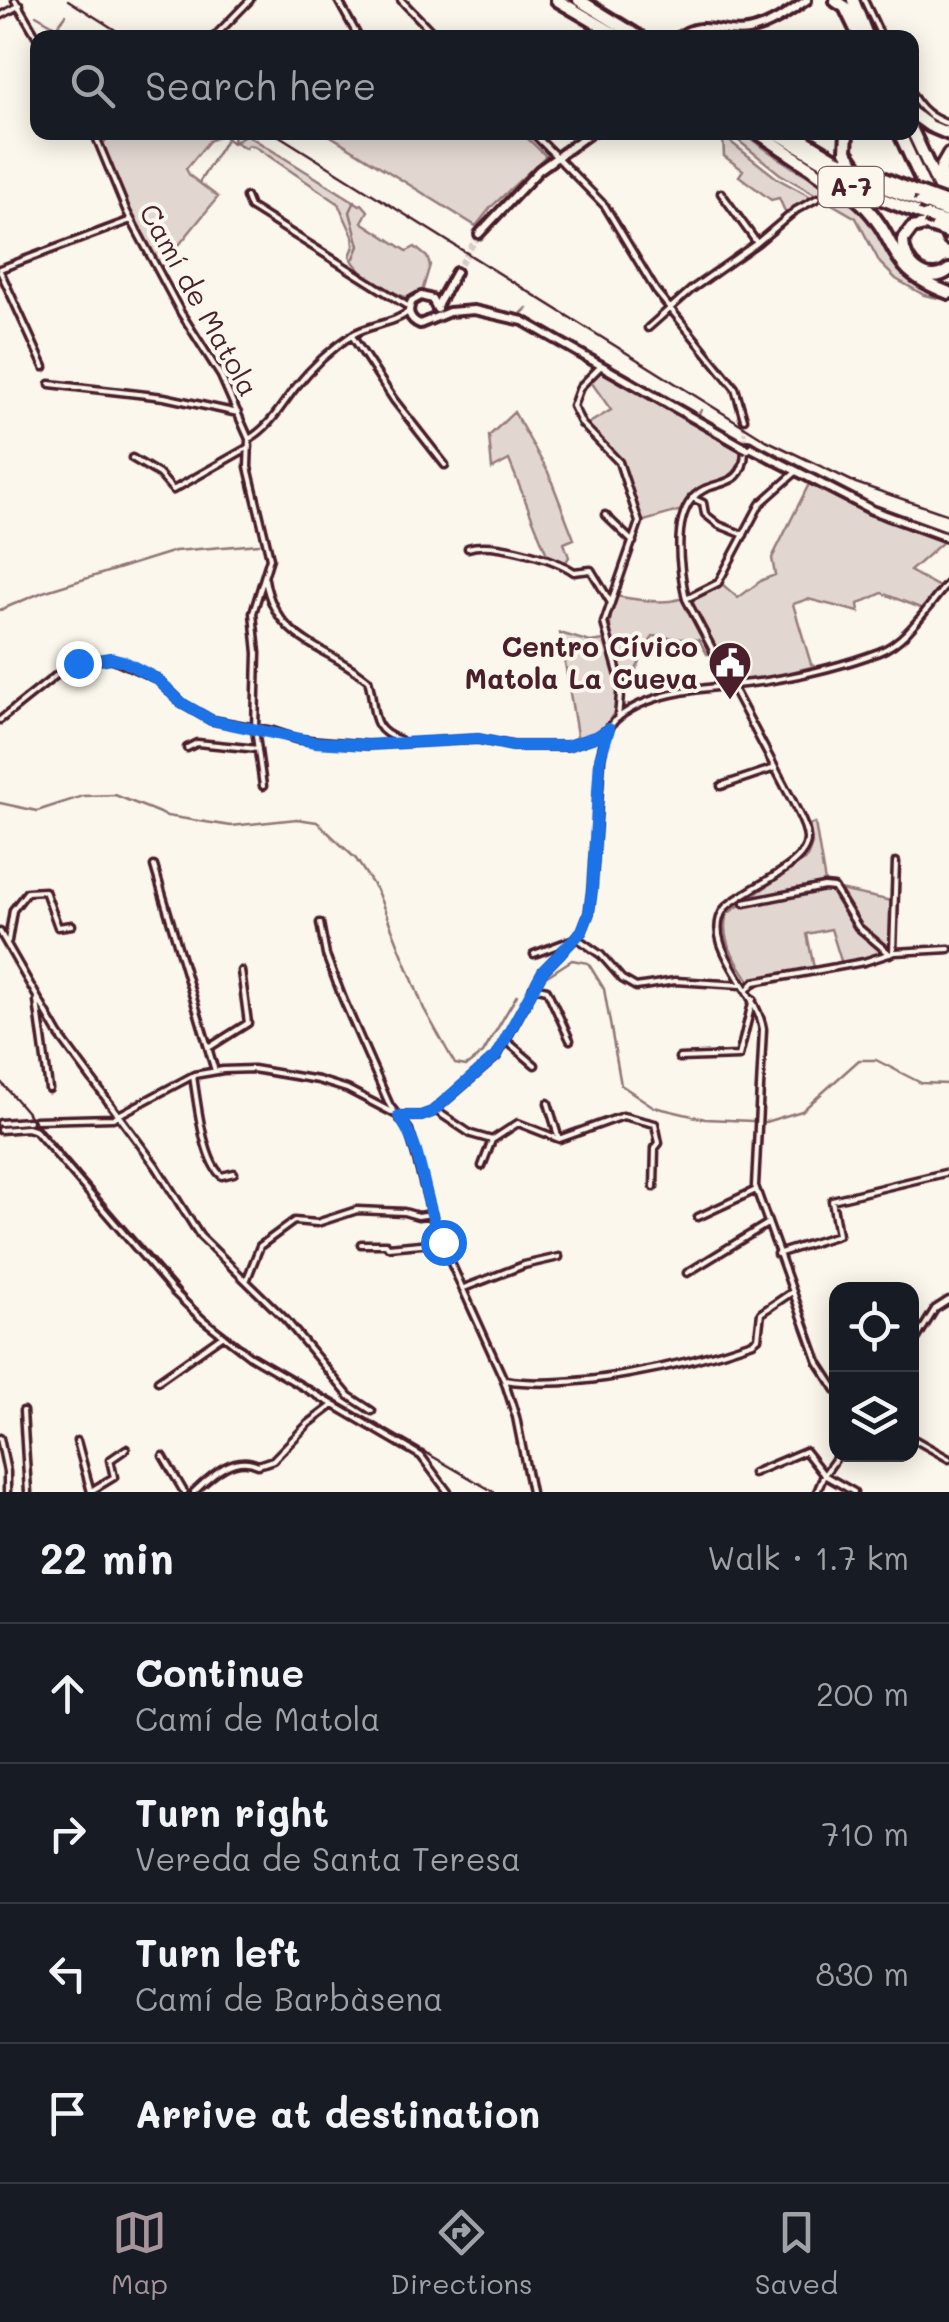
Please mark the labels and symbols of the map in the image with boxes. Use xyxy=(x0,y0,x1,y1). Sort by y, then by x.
road number: A-7 xyxy=(818,167,884,207)
street label: Camí de Matola xyxy=(132,197,268,402)
place label: Centro Cívico Matola La Cueva xyxy=(465,628,698,696)
public building icon: Centro Cívico Matola La Cueva xyxy=(707,640,753,701)
route end xyxy=(56,641,102,687)
route start xyxy=(421,1220,467,1266)

